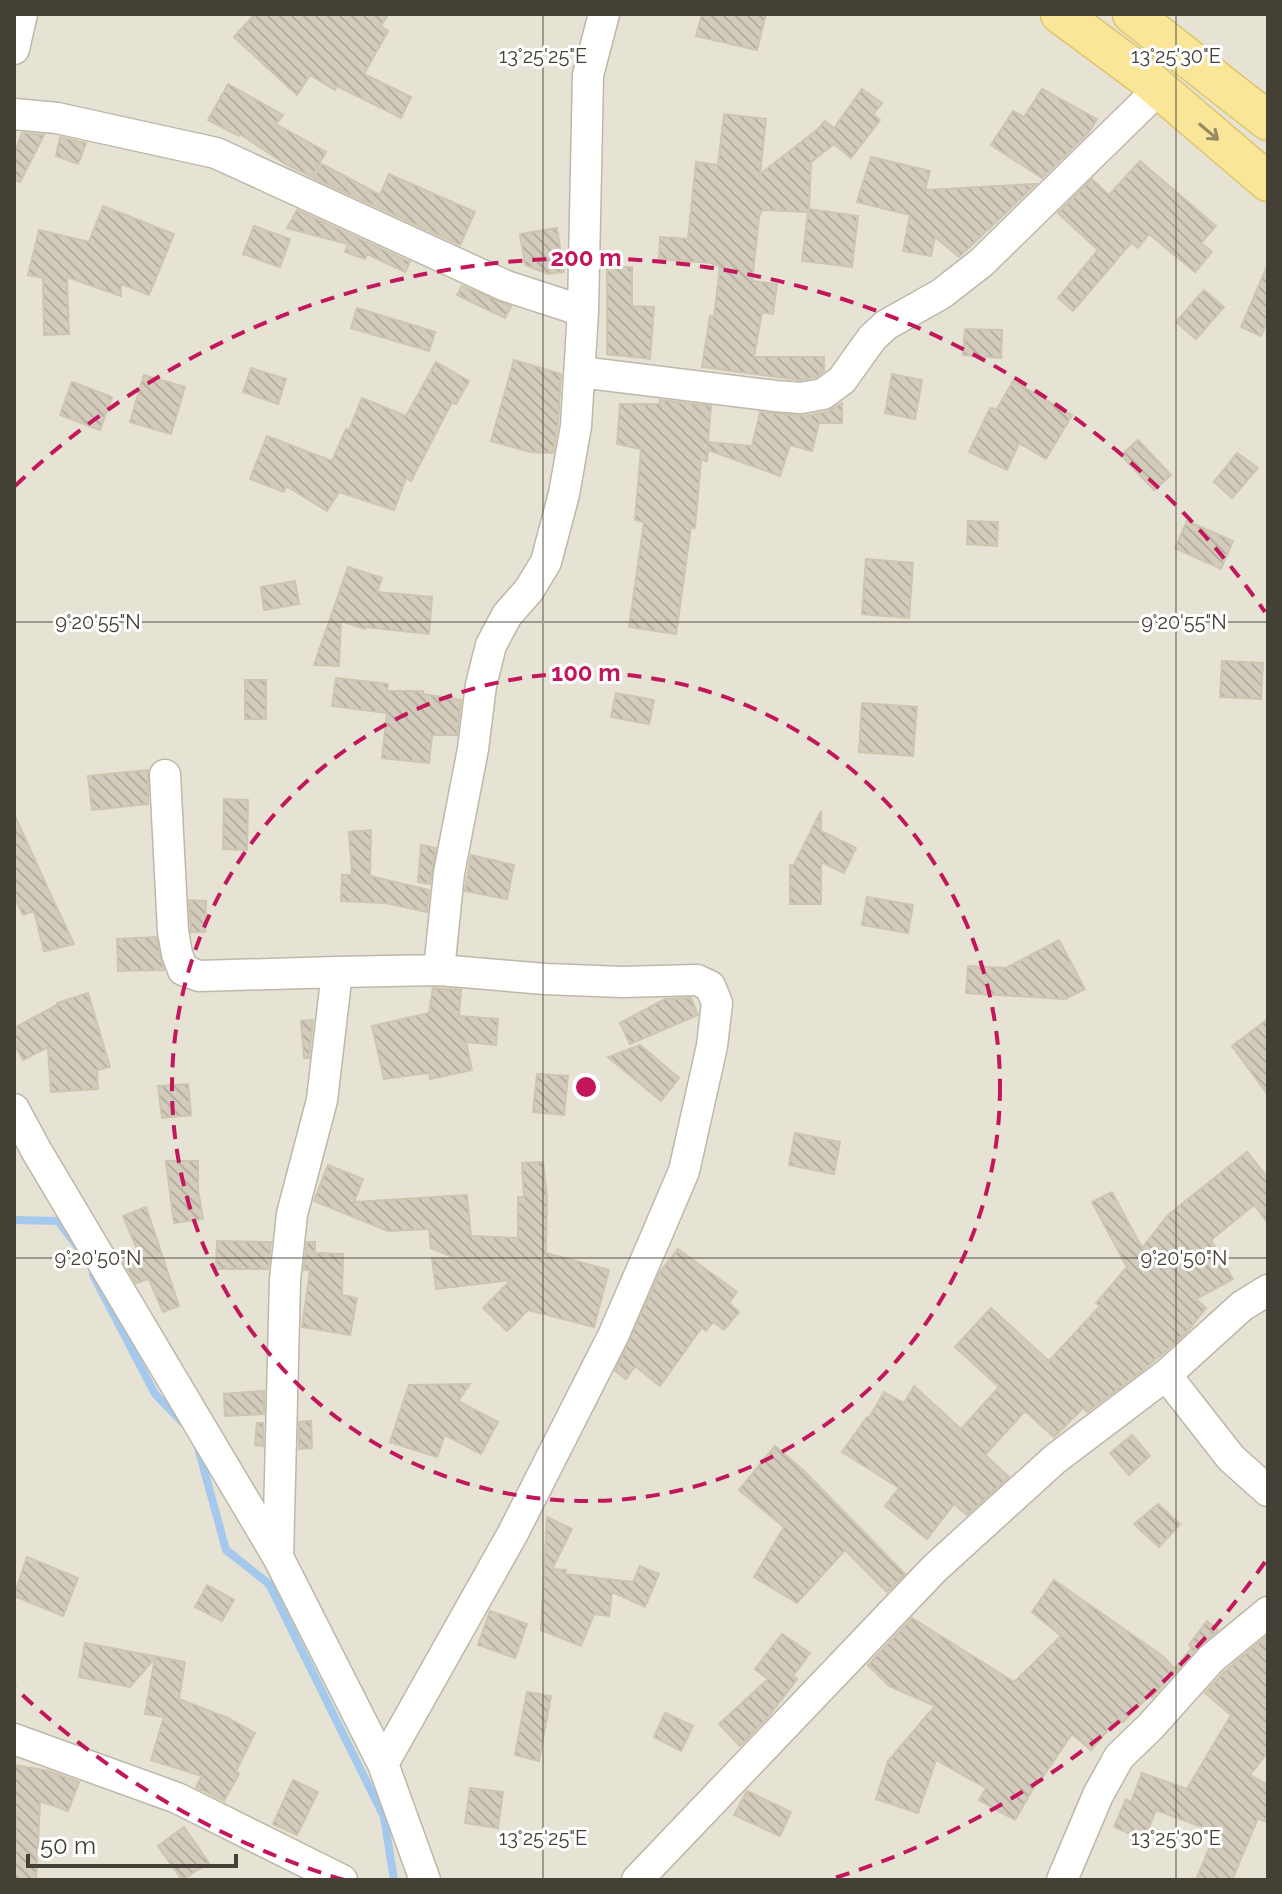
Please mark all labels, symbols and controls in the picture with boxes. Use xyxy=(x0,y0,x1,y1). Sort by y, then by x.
text: 13°25'25"E xyxy=(499,44,587,68)
text: 13°25'30"E xyxy=(1131,44,1221,68)
one-way arrow xyxy=(1198,123,1219,141)
text: 200 m xyxy=(550,243,622,272)
text: 9°20'55"N xyxy=(55,610,141,634)
text: 9°20'55"N xyxy=(1141,610,1227,634)
text: 100 m xyxy=(551,658,621,687)
centre of rings xyxy=(572,1073,600,1101)
text: 9°20'50"N xyxy=(55,1246,141,1270)
text: 9°20'50"N xyxy=(1141,1246,1227,1270)
scale bar xyxy=(28,1818,236,1868)
text: 13°25'25"E xyxy=(499,1826,587,1850)
text: 13°25'30"E xyxy=(1131,1826,1221,1850)
text: 50 m xyxy=(40,1831,96,1860)

